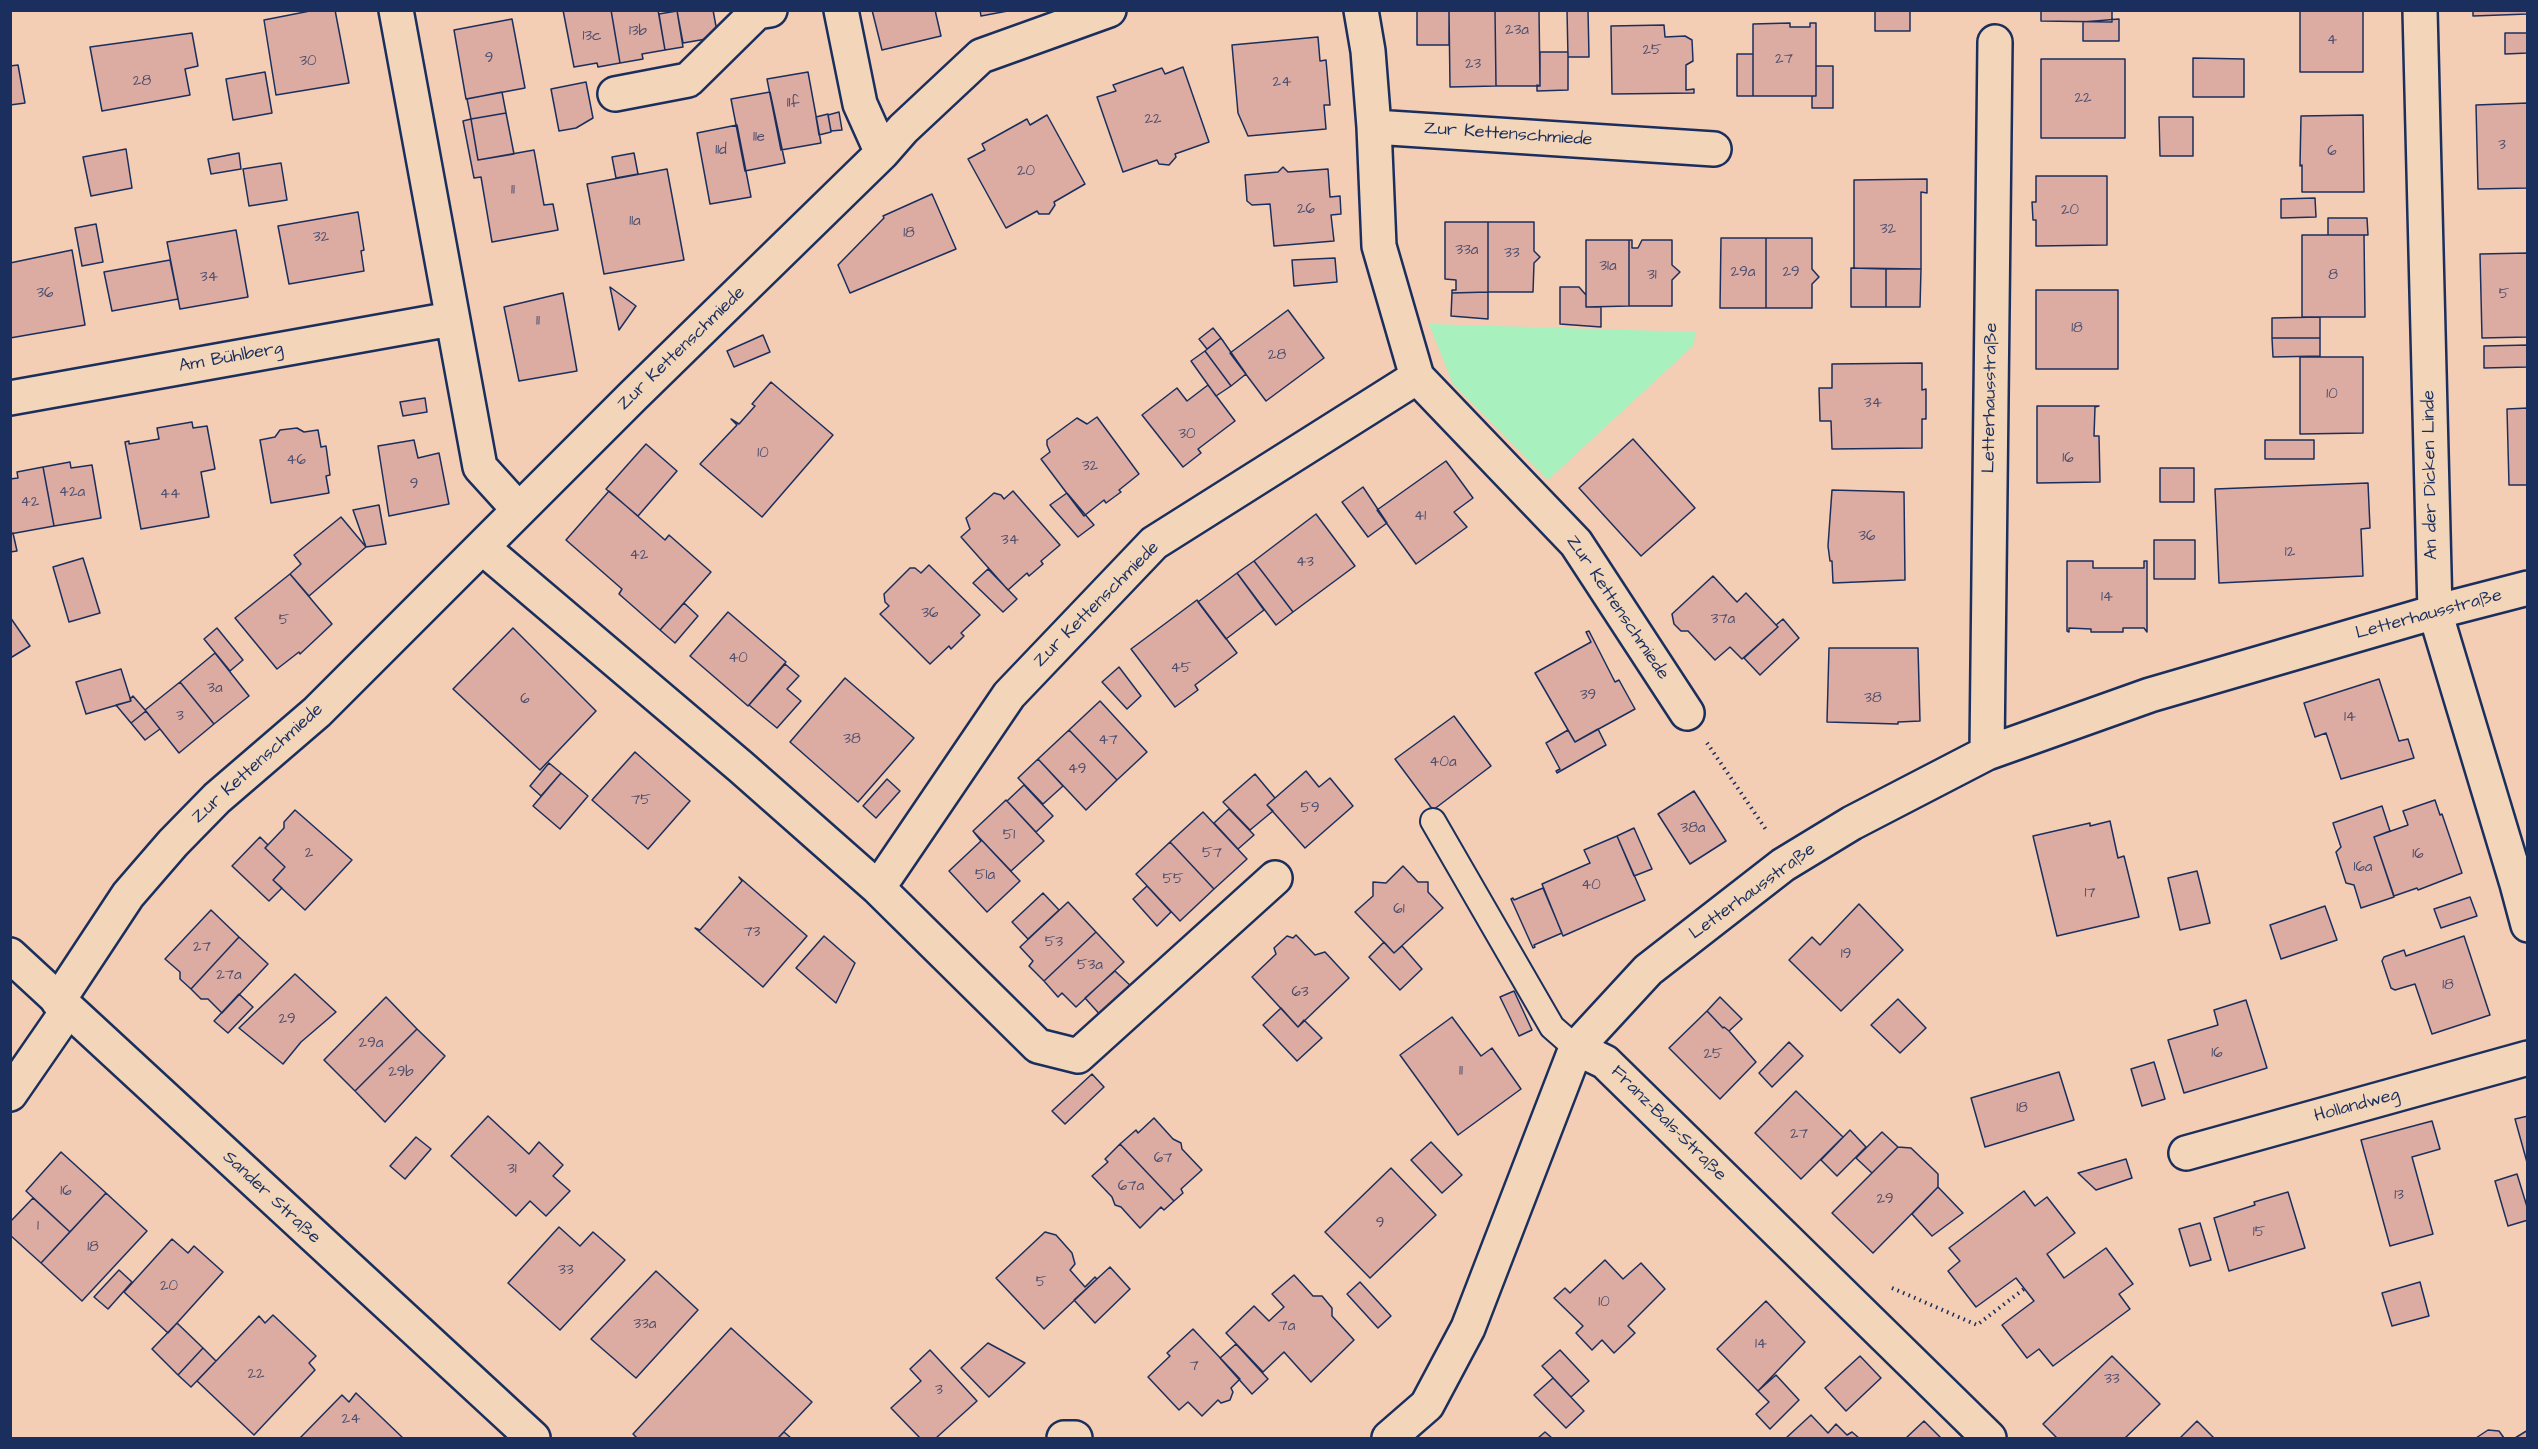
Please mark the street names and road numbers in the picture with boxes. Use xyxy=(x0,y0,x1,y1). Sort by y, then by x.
street label: Zur Kettenschmiede xyxy=(1423,118,1593,152)
street label: Zur Kettenschmiede xyxy=(614,282,750,416)
street label: Letterhausstraße xyxy=(1979,323,2003,473)
street label: Am Bühlberg xyxy=(177,338,285,378)
street label: An der Dicken Linde xyxy=(2419,390,2443,560)
street label: Zur Kettenschmiede xyxy=(1561,532,1673,684)
street label: Zur Kettenschmiede xyxy=(1030,538,1164,672)
street label: Letterhausstraße xyxy=(2353,585,2505,645)
street label: Zur Kettenschmiede xyxy=(188,699,328,829)
street label: Letterhausstraße xyxy=(1686,839,1820,945)
street label: Franz-Bals-Straße xyxy=(1606,1062,1730,1186)
street label: Hollandweg xyxy=(2312,1084,2402,1128)
street label: Sander Straße xyxy=(217,1147,325,1249)

